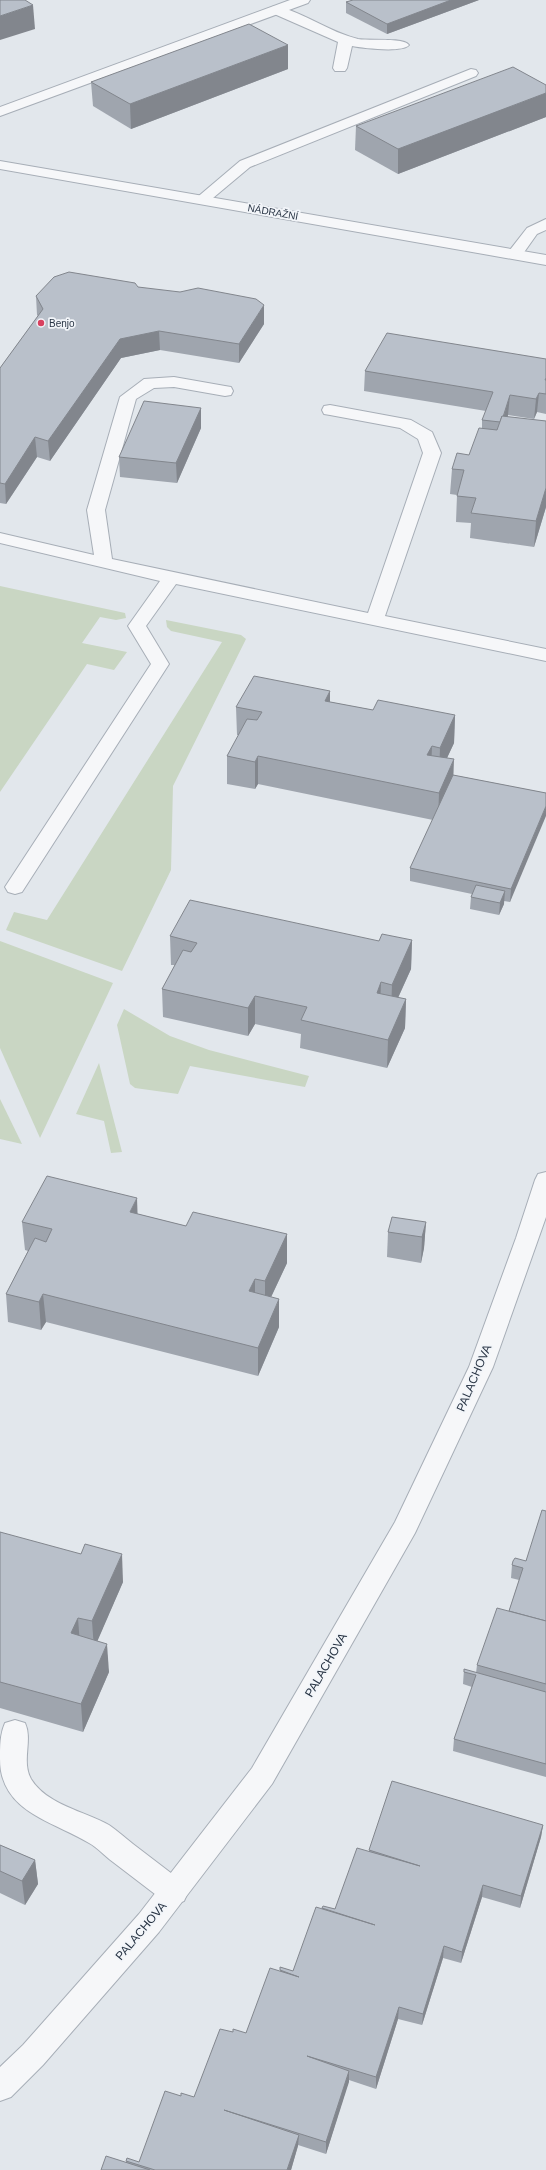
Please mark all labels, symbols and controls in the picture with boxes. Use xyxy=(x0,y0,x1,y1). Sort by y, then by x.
street label: NÁDRAŽNÍ xyxy=(247,201,300,222)
marker: Benjo xyxy=(36,318,46,328)
place label: Benjo xyxy=(49,318,75,329)
street label: PALACHOVA xyxy=(454,1342,494,1414)
street label: PALACHOVA xyxy=(302,1631,350,1699)
street label: PALACHOVA xyxy=(113,1899,169,1963)

